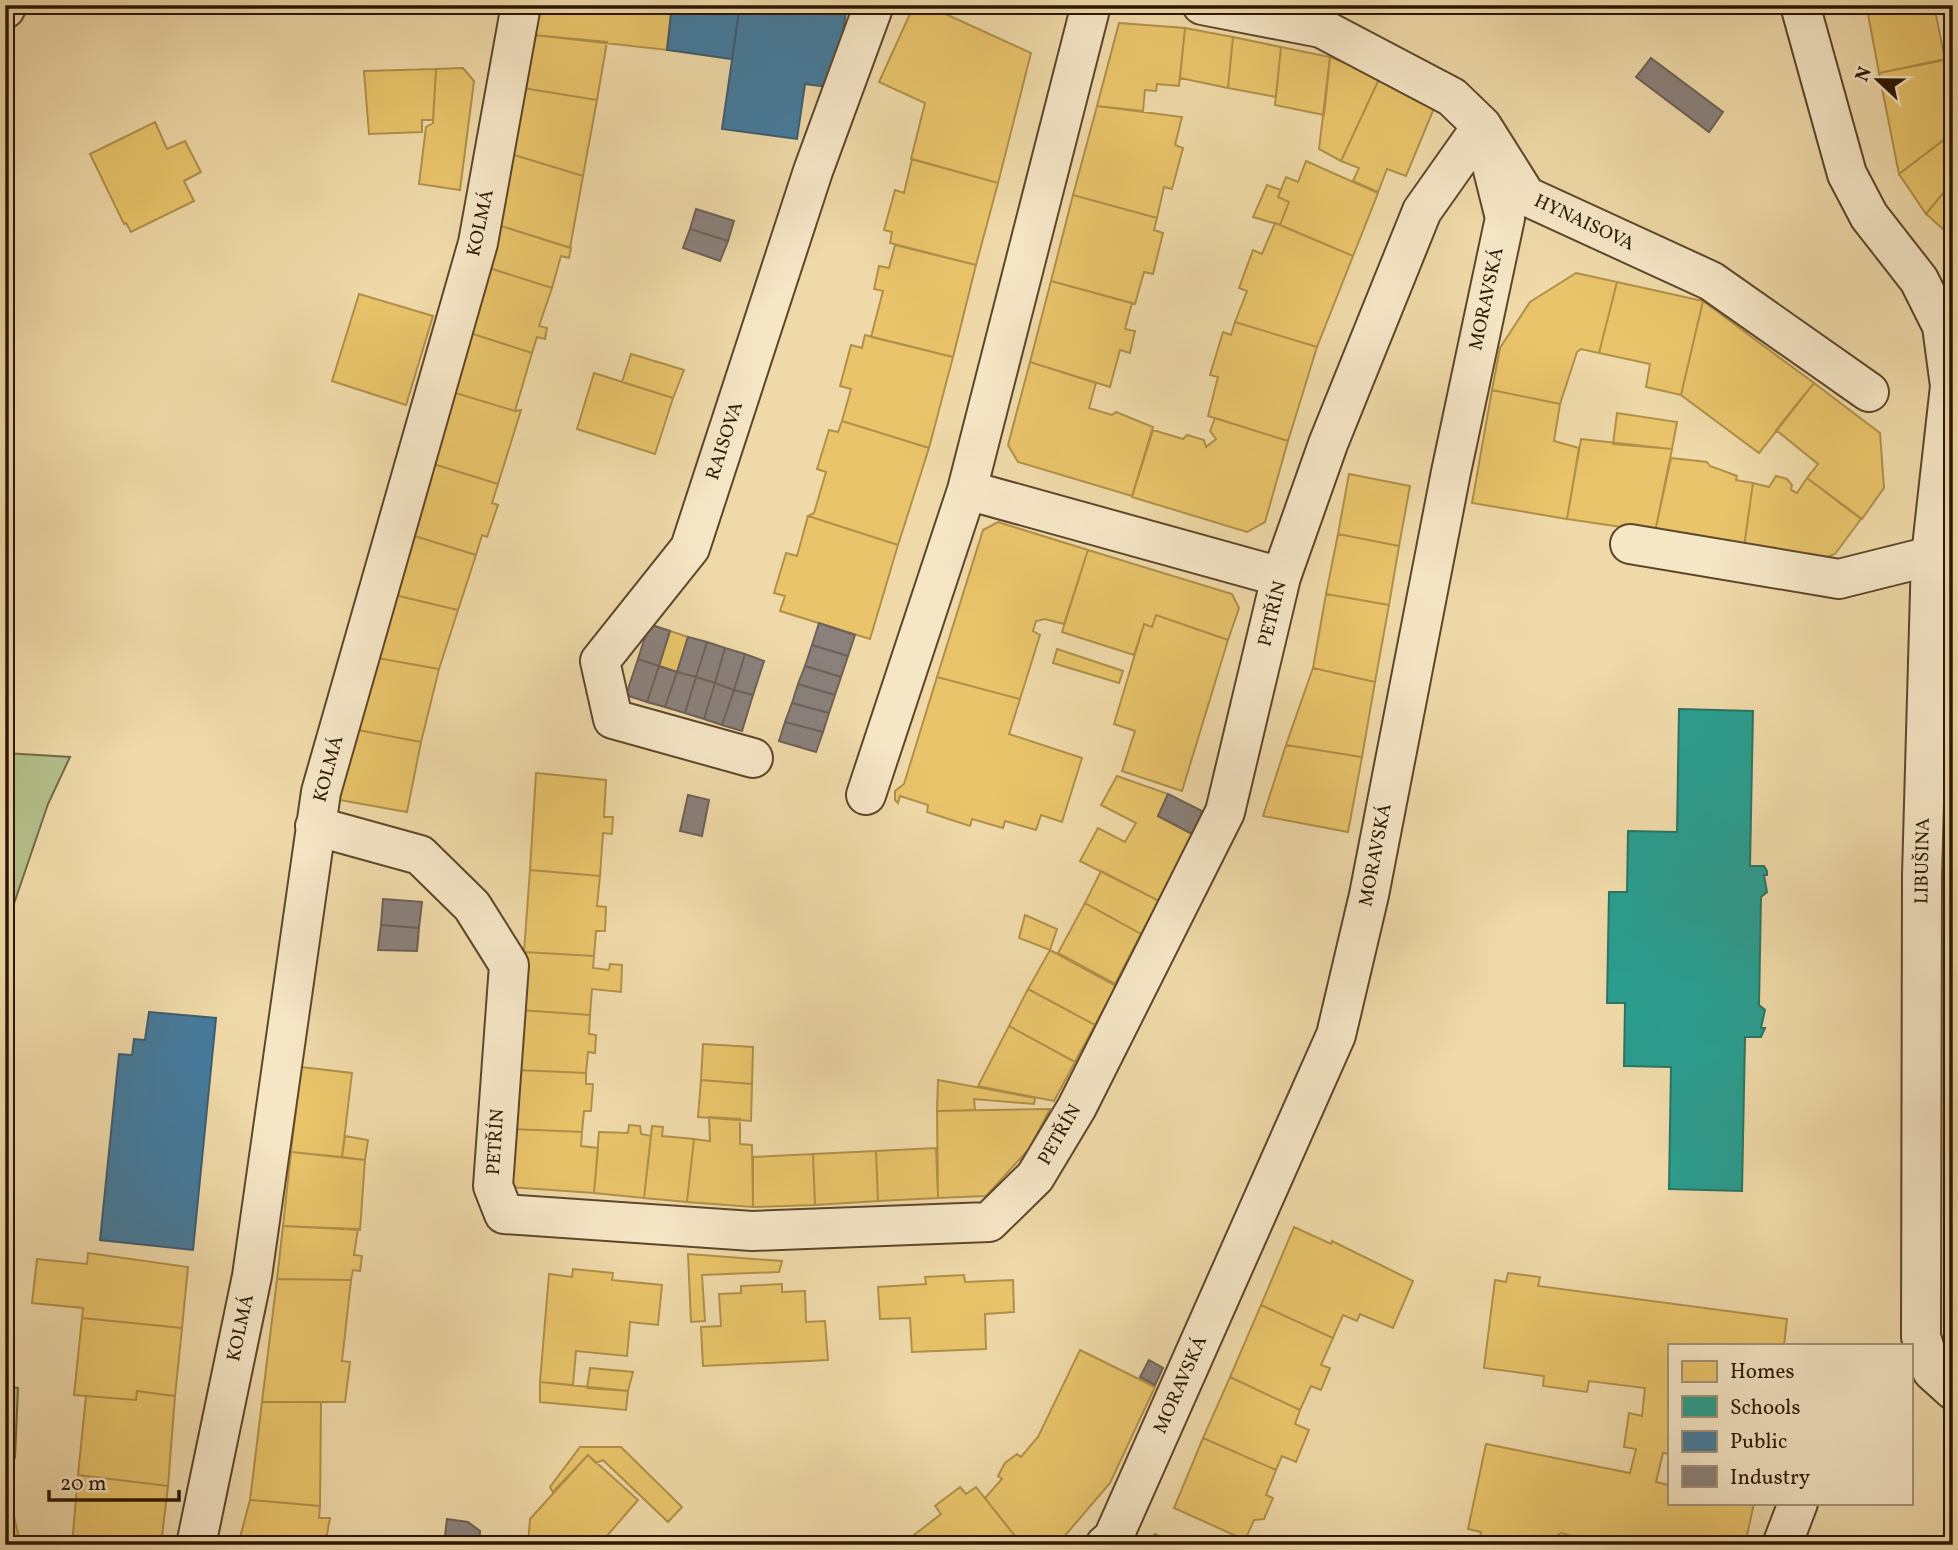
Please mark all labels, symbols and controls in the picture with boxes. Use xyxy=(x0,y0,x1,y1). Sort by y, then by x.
north arrow xyxy=(1842,46,1912,116)
text: N xyxy=(1849,63,1879,86)
street label: KOLMÁ xyxy=(461,187,501,259)
street label: HYNAISOVA xyxy=(1530,188,1638,258)
street label: MORAVSKÁ xyxy=(1463,245,1511,353)
street label: RAISOVA xyxy=(700,398,750,484)
street label: PETŘÍN xyxy=(1252,579,1294,649)
street label: KOLMÁ xyxy=(308,733,350,805)
street label: MORAVSKÁ xyxy=(1353,801,1399,909)
street label: LIBUŠINA xyxy=(1909,818,1937,904)
street label: PETŘÍN xyxy=(1032,1100,1088,1170)
street label: PETŘÍN xyxy=(481,1108,511,1176)
street label: KOLMÁ xyxy=(221,1292,261,1364)
street label: MORAVSKÁ xyxy=(1148,1332,1214,1438)
legend xyxy=(1668,1344,1912,1504)
text: Homes xyxy=(1730,1358,1795,1387)
text: Schools xyxy=(1730,1394,1800,1423)
text: Public xyxy=(1730,1428,1787,1457)
scale bar xyxy=(49,1459,178,1503)
text: Industry xyxy=(1730,1464,1811,1493)
text: 20 m xyxy=(60,1470,106,1499)

